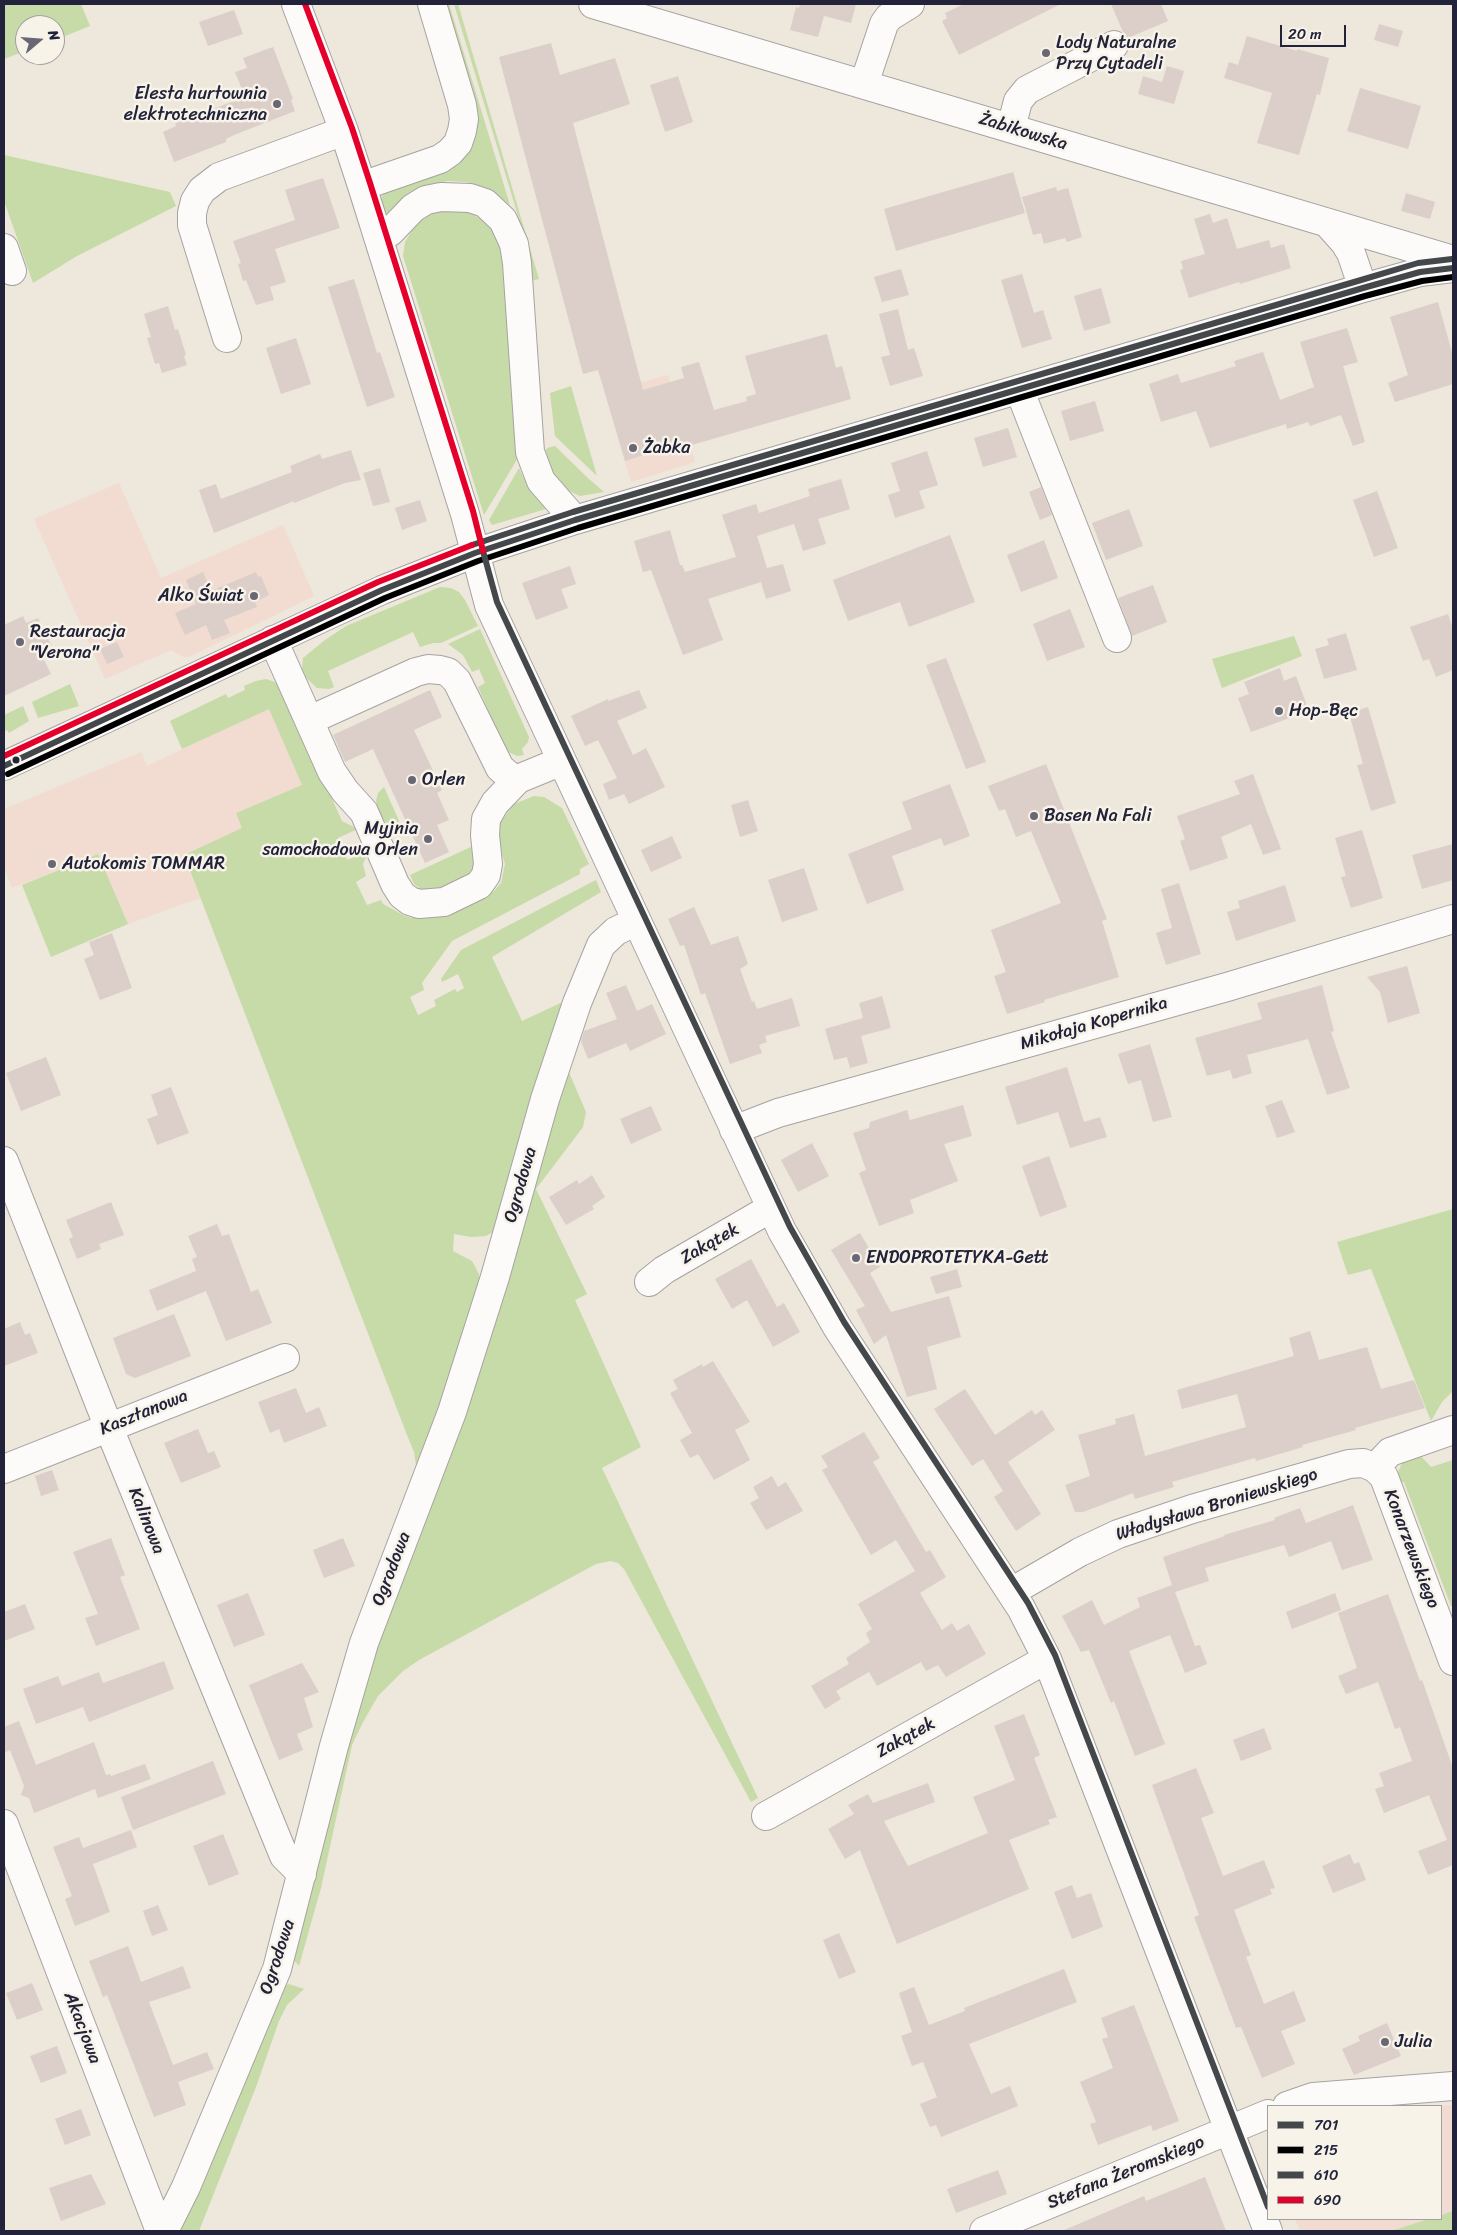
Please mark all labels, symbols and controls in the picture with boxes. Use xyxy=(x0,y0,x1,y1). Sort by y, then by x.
north arrow xyxy=(15,15,65,65)
scale bar xyxy=(1282,15,1348,47)
text: 20 m xyxy=(1288,21,1322,47)
text: N xyxy=(40,27,67,44)
place label: Lody Naturalne Przy Cytadeli xyxy=(1056,32,1176,74)
marker: Lody Naturalne Przy Cytadeli xyxy=(1040,47,1052,59)
place label: Elesta hurtownia elektrotechniczna xyxy=(124,83,267,126)
marker: Elesta hurtownia elektrotechniczna xyxy=(271,98,283,110)
street label: Żabikowska xyxy=(976,108,1070,156)
place label: Żabka xyxy=(643,437,690,459)
marker: Żabka xyxy=(627,442,639,454)
place label: Alko Świat xyxy=(158,585,244,607)
marker: Alko Świat xyxy=(248,590,260,602)
place label: Restauracja "Verona" xyxy=(30,621,125,664)
marker: Restauracja "Verona" xyxy=(14,636,26,648)
place label: Hop-Bęc xyxy=(1289,700,1359,722)
marker: Hop-Bęc xyxy=(1273,705,1285,717)
unlabelled marker xyxy=(11,755,21,765)
place label: Orlen xyxy=(422,769,465,791)
marker: Orlen xyxy=(406,774,418,786)
place label: Basen Na Fali xyxy=(1044,805,1151,827)
marker: Basen Na Fali xyxy=(1028,810,1040,822)
place label: Myjnia samochodowa Orlen xyxy=(262,818,418,861)
marker: Myjnia samochodowa Orlen xyxy=(422,833,434,845)
place label: Autokomis TOMMAR xyxy=(62,853,225,875)
marker: Autokomis TOMMAR xyxy=(46,858,58,870)
street label: Mikołaja Kopernika xyxy=(1018,993,1170,1055)
street label: Ogrodowa xyxy=(500,1145,542,1225)
street label: Zakątek xyxy=(677,1219,743,1269)
place label: ENDOPROTETYKA-Gett xyxy=(866,1247,1049,1269)
marker: ENDOPROTETYKA-Gett xyxy=(850,1252,862,1264)
street label: Kasztanowa xyxy=(97,1386,191,1440)
street label: Władysława Broniewskiego xyxy=(1114,1464,1320,1546)
street label: Kalinowa xyxy=(123,1484,169,1558)
street label: Konarzewskiego xyxy=(1378,1486,1444,1612)
street label: Ogrodowa xyxy=(368,1529,416,1609)
street label: Zakątek xyxy=(873,1713,939,1763)
street label: Ogrodowa xyxy=(256,1917,300,1997)
street label: Akacjowa xyxy=(58,1989,106,2067)
place label: Julia xyxy=(1395,2031,1432,2053)
marker: Julia xyxy=(1379,2036,1391,2048)
legend xyxy=(1267,2105,1442,2220)
text: 701 xyxy=(1314,2112,1338,2138)
street label: Stefana Żeromskiego xyxy=(1044,2132,1208,2214)
text: 215 xyxy=(1314,2137,1338,2163)
text: 610 xyxy=(1314,2162,1338,2188)
text: 690 xyxy=(1314,2187,1341,2213)

